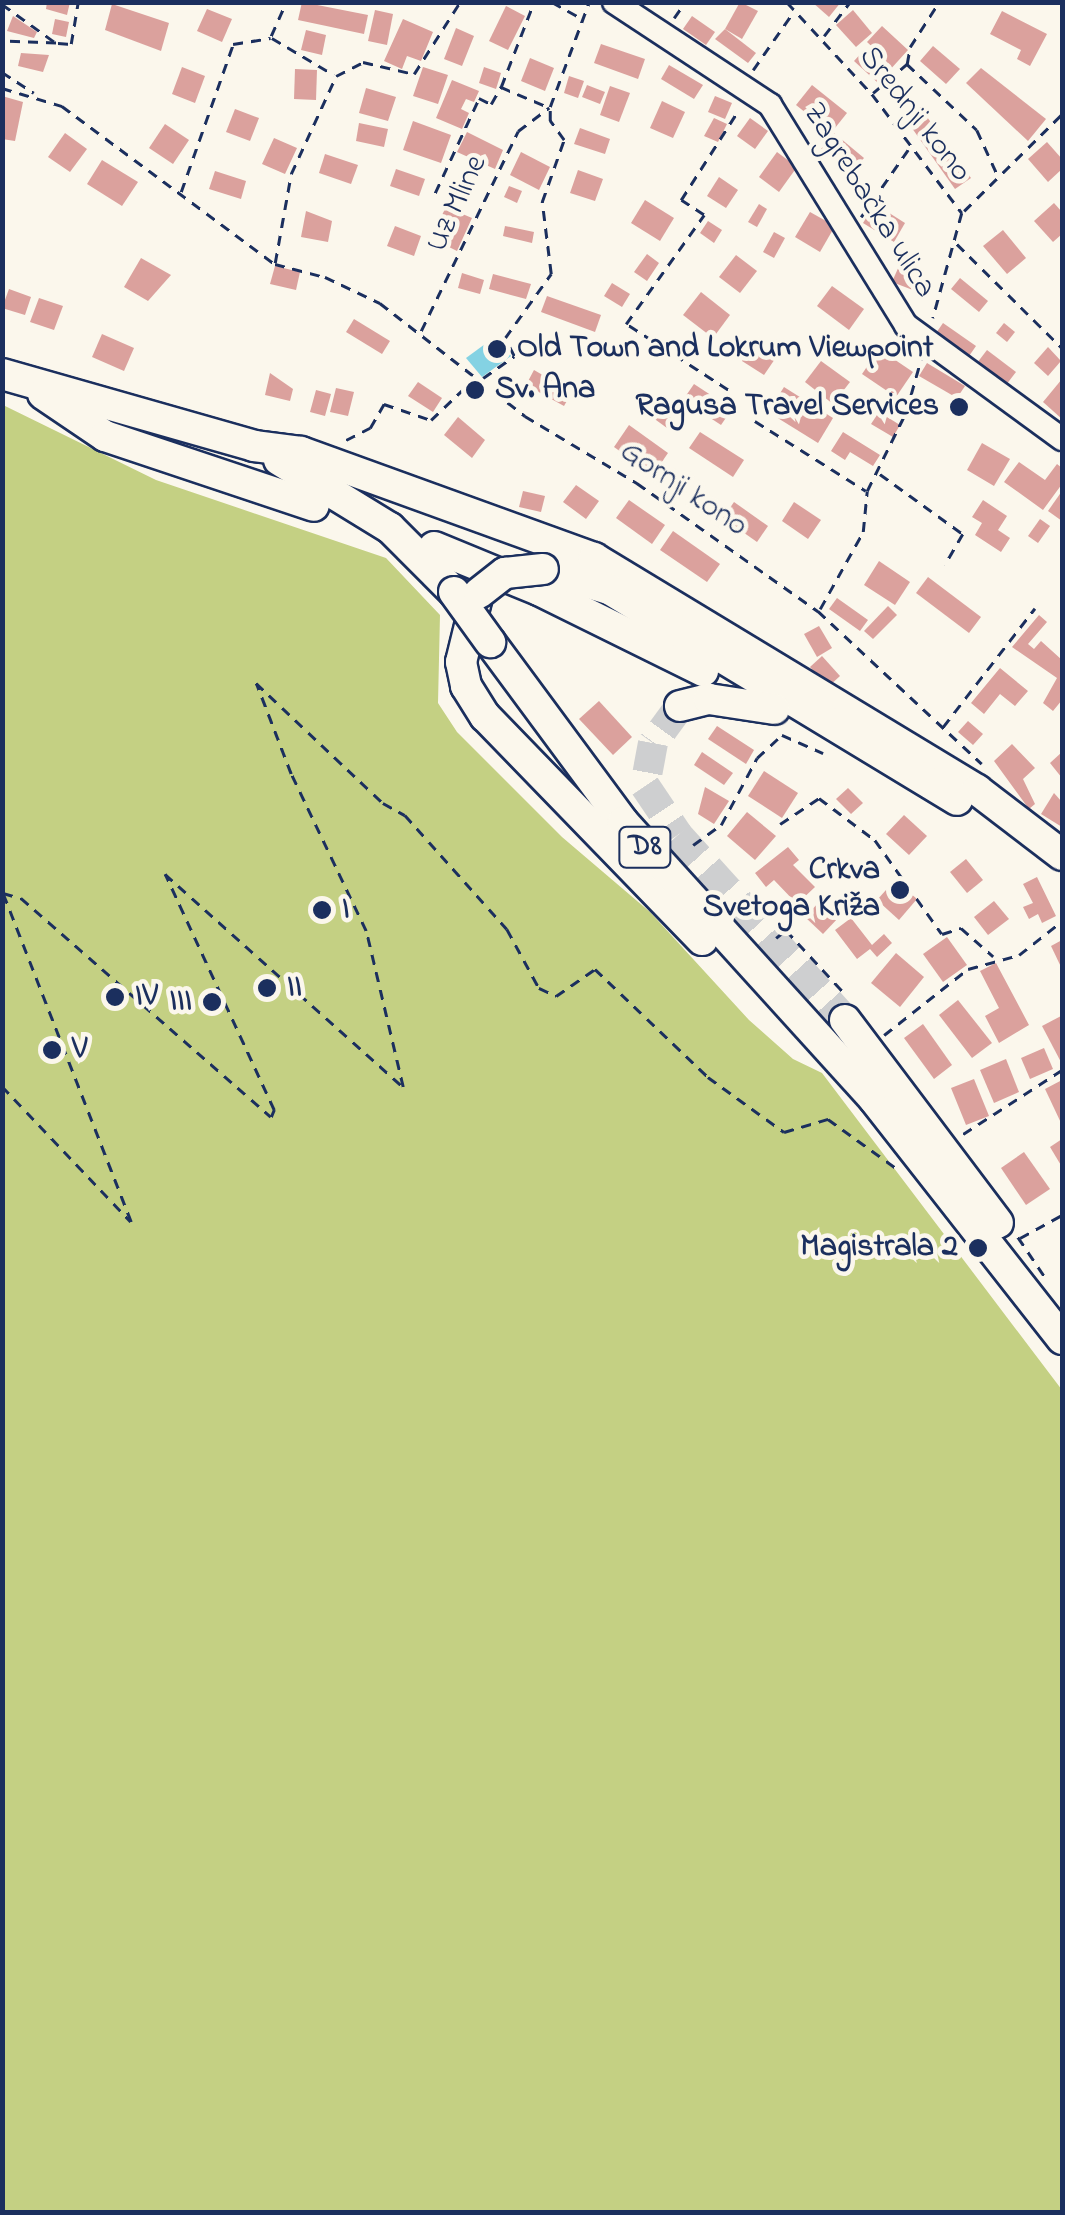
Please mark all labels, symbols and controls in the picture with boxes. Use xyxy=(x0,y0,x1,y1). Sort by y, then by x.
street label: Srednji kono xyxy=(849,39,979,191)
street label: Zagrebačka ulica xyxy=(793,96,943,306)
street label: Uz Mline xyxy=(419,150,497,258)
place label: Old Town and Lokrum Viewpoint xyxy=(517,330,933,368)
marker: Old Town and Lokrum Viewpoint xyxy=(486,338,508,360)
place label: Sv. Ana xyxy=(495,371,595,409)
marker: Sv. Ana xyxy=(464,379,486,401)
place label: Ragusa Travel Services xyxy=(636,388,939,426)
marker: Ragusa Travel Services xyxy=(948,396,970,418)
street label: Gornji kono xyxy=(612,433,754,547)
road number: D8 xyxy=(618,822,672,872)
place label: Crkva Svetoga Križa xyxy=(703,853,880,928)
marker: Crkva Svetoga Križa xyxy=(889,879,911,901)
place label: I xyxy=(342,891,350,929)
marker: I xyxy=(311,899,333,921)
place label: II xyxy=(287,969,302,1007)
marker: II xyxy=(256,977,278,999)
place label: IV xyxy=(135,978,158,1016)
place label: III xyxy=(169,983,192,1021)
marker: IV xyxy=(104,986,126,1008)
marker: III xyxy=(201,991,223,1013)
place label: V xyxy=(72,1031,87,1069)
marker: V xyxy=(41,1039,63,1061)
place label: Magistrala 2 xyxy=(800,1229,958,1267)
marker: Magistrala 2 xyxy=(967,1237,989,1259)

